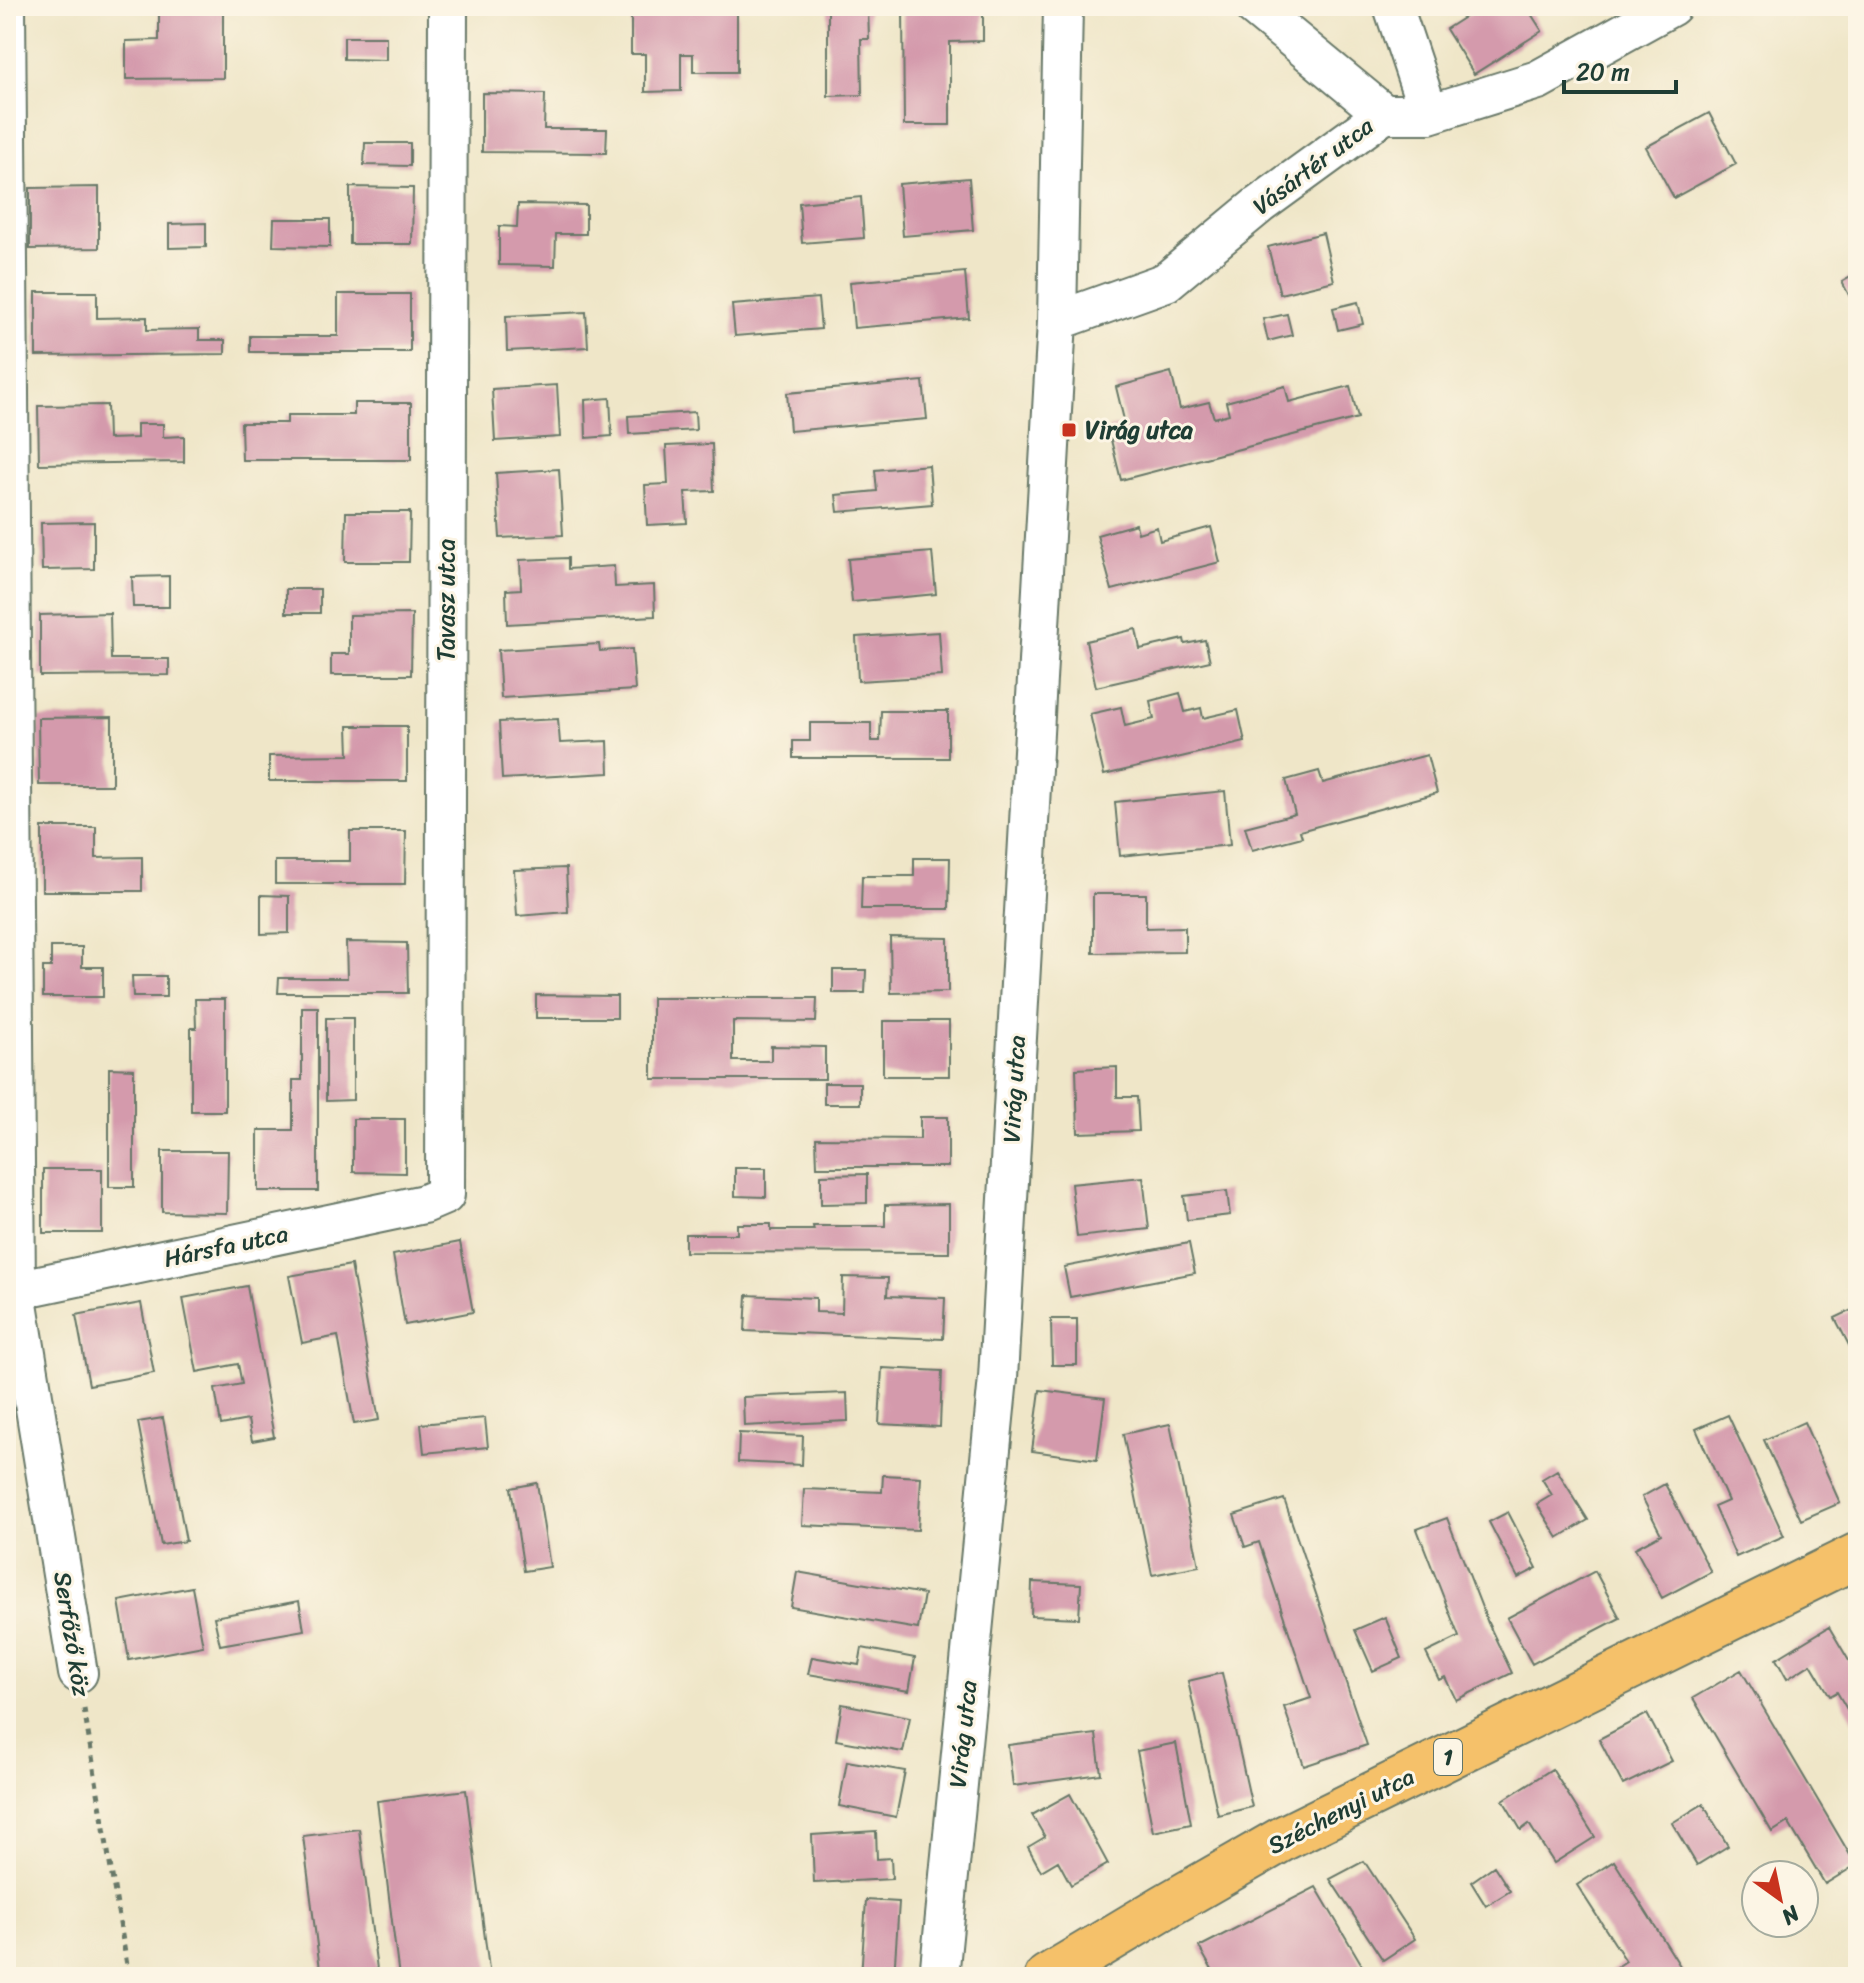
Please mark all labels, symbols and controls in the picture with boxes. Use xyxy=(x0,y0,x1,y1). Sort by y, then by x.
scale bar xyxy=(1564,44,1676,94)
text: 20 m xyxy=(1576,51,1630,93)
street label: Vásártér utca xyxy=(1243,106,1384,226)
place label: Virág utca xyxy=(1085,409,1194,451)
marker: Virág utca xyxy=(1060,421,1078,439)
street label: Tavasz utca xyxy=(425,539,467,661)
street label: Virág utca xyxy=(990,1034,1038,1144)
street label: Hársfa utca xyxy=(160,1212,292,1280)
street label: Serfőző köz xyxy=(41,1568,103,1700)
street label: Virág utca xyxy=(936,1678,990,1790)
road number: 1 xyxy=(1434,1739,1462,1775)
street label: Széchenyi utca xyxy=(1260,1756,1422,1866)
north arrow xyxy=(1740,1859,1820,1939)
text: N xyxy=(1773,1894,1808,1936)

